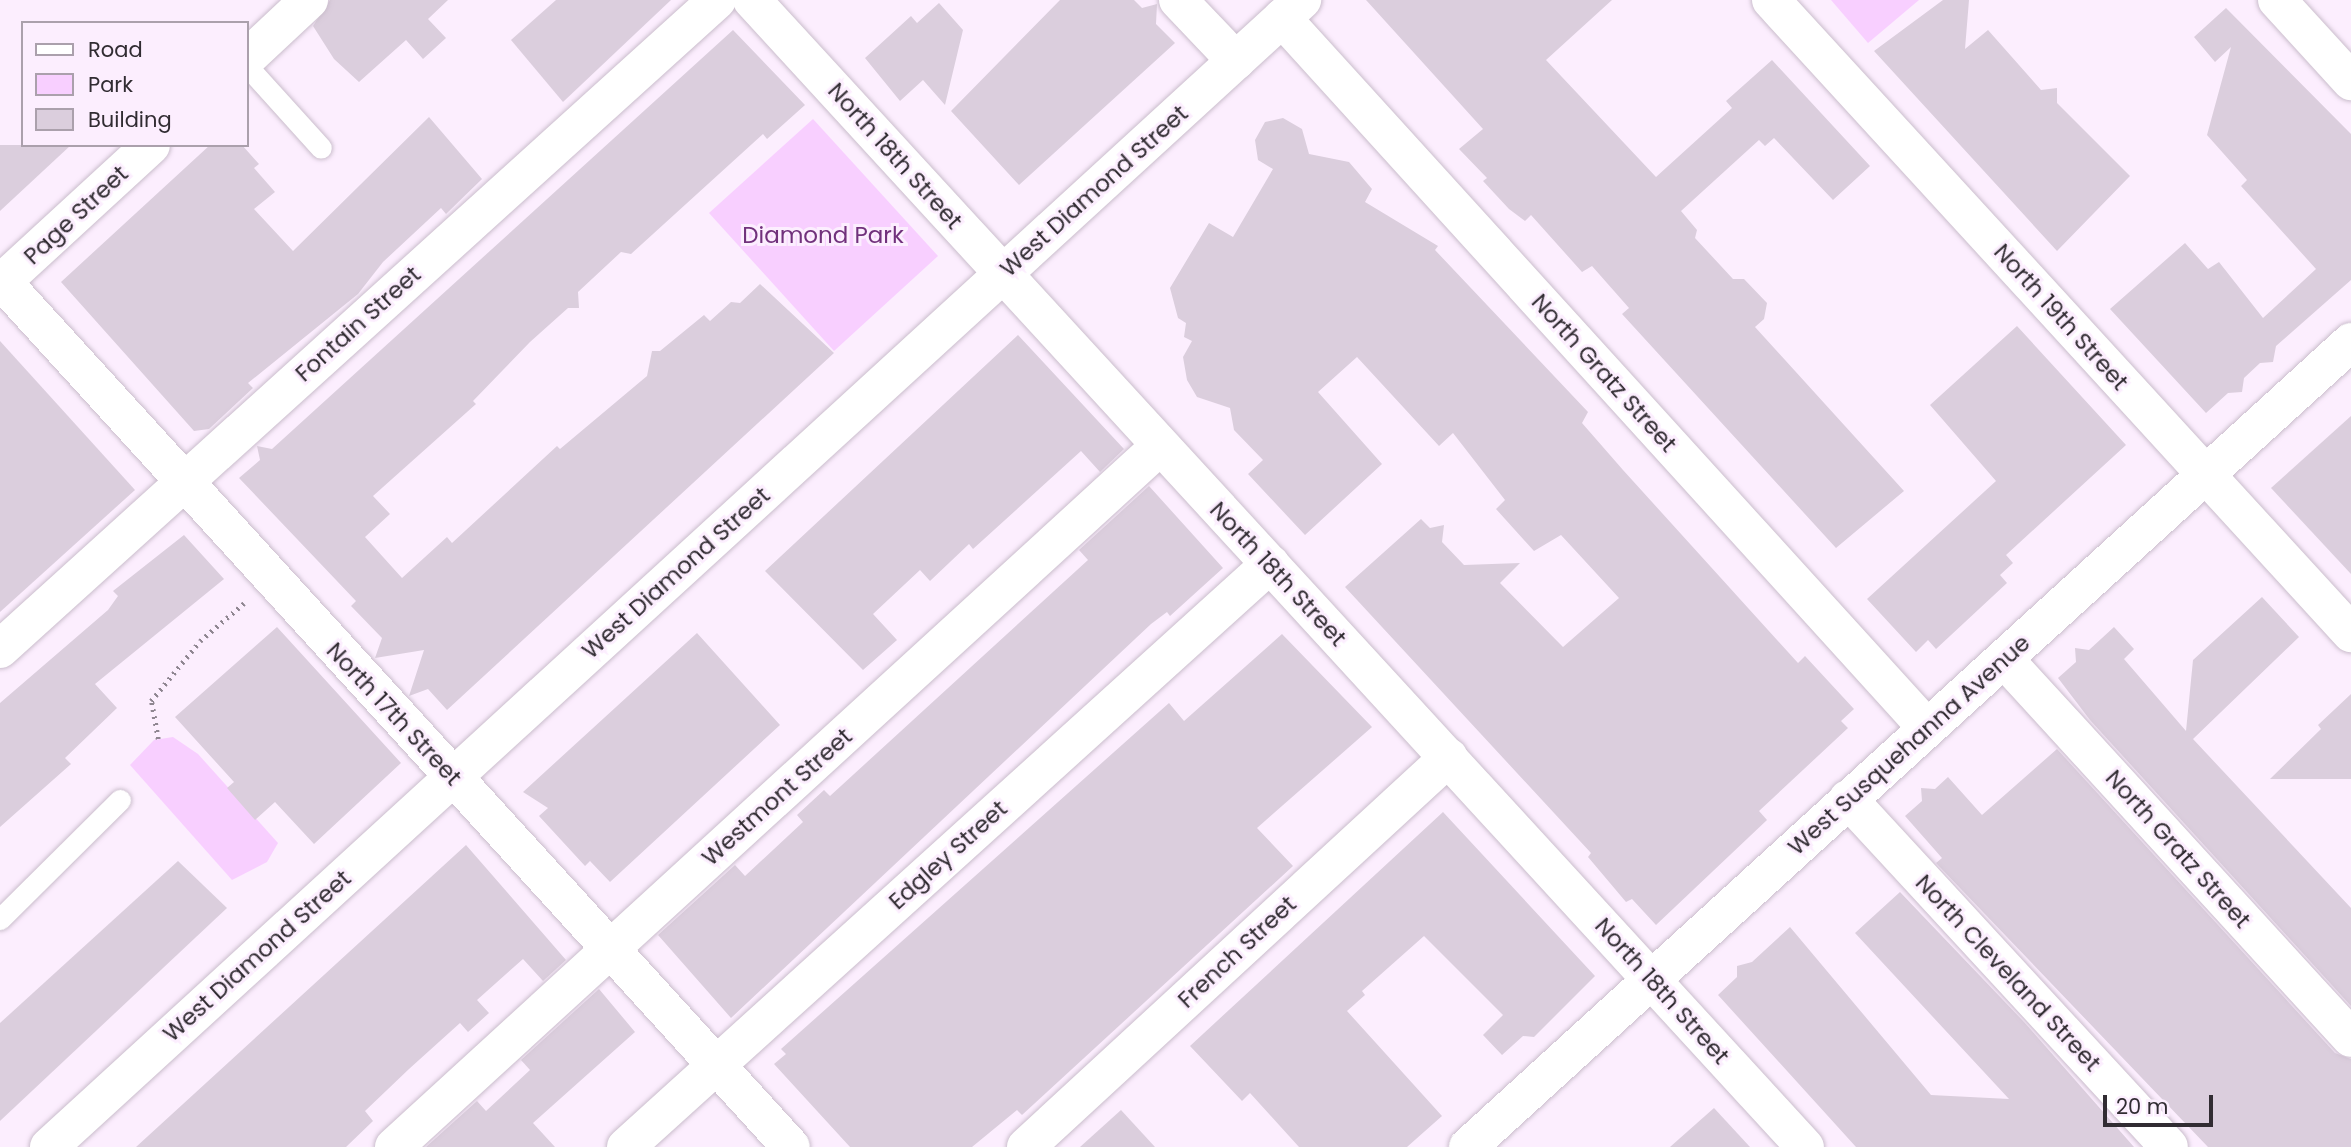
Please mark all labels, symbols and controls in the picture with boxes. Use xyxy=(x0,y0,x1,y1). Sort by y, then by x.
legend xyxy=(21,21,248,147)
text: Road xyxy=(88,35,143,64)
text: Park xyxy=(88,70,133,99)
street label: North 18th Street xyxy=(822,77,968,235)
street label: West Diamond Street xyxy=(995,99,1193,283)
text: Building xyxy=(88,105,172,134)
street label: Page Street xyxy=(18,160,134,270)
park label: Diamond Park xyxy=(742,221,904,249)
street label: North 19th Street xyxy=(1988,238,2134,396)
street label: Fontain Street xyxy=(290,261,426,387)
street label: North Gratz Street xyxy=(1526,288,1682,458)
street label: West Diamond Street xyxy=(577,481,775,665)
street label: North 18th Street xyxy=(1204,496,1352,652)
street label: West Susquehanna Avenue xyxy=(1782,629,2036,861)
street label: North 17th Street xyxy=(321,637,467,791)
street label: Westmont Street xyxy=(696,722,858,872)
street label: North Gratz Street xyxy=(2100,764,2256,934)
street label: Edgley Street xyxy=(883,795,1013,915)
street label: West Diamond Street xyxy=(158,864,356,1048)
street label: North Cleveland Street xyxy=(1910,869,2106,1077)
street label: French Street xyxy=(1172,890,1302,1014)
street label: North 18th Street xyxy=(1589,912,1735,1070)
scale bar xyxy=(2106,1080,2216,1124)
text: 20 m xyxy=(2116,1092,2169,1121)

